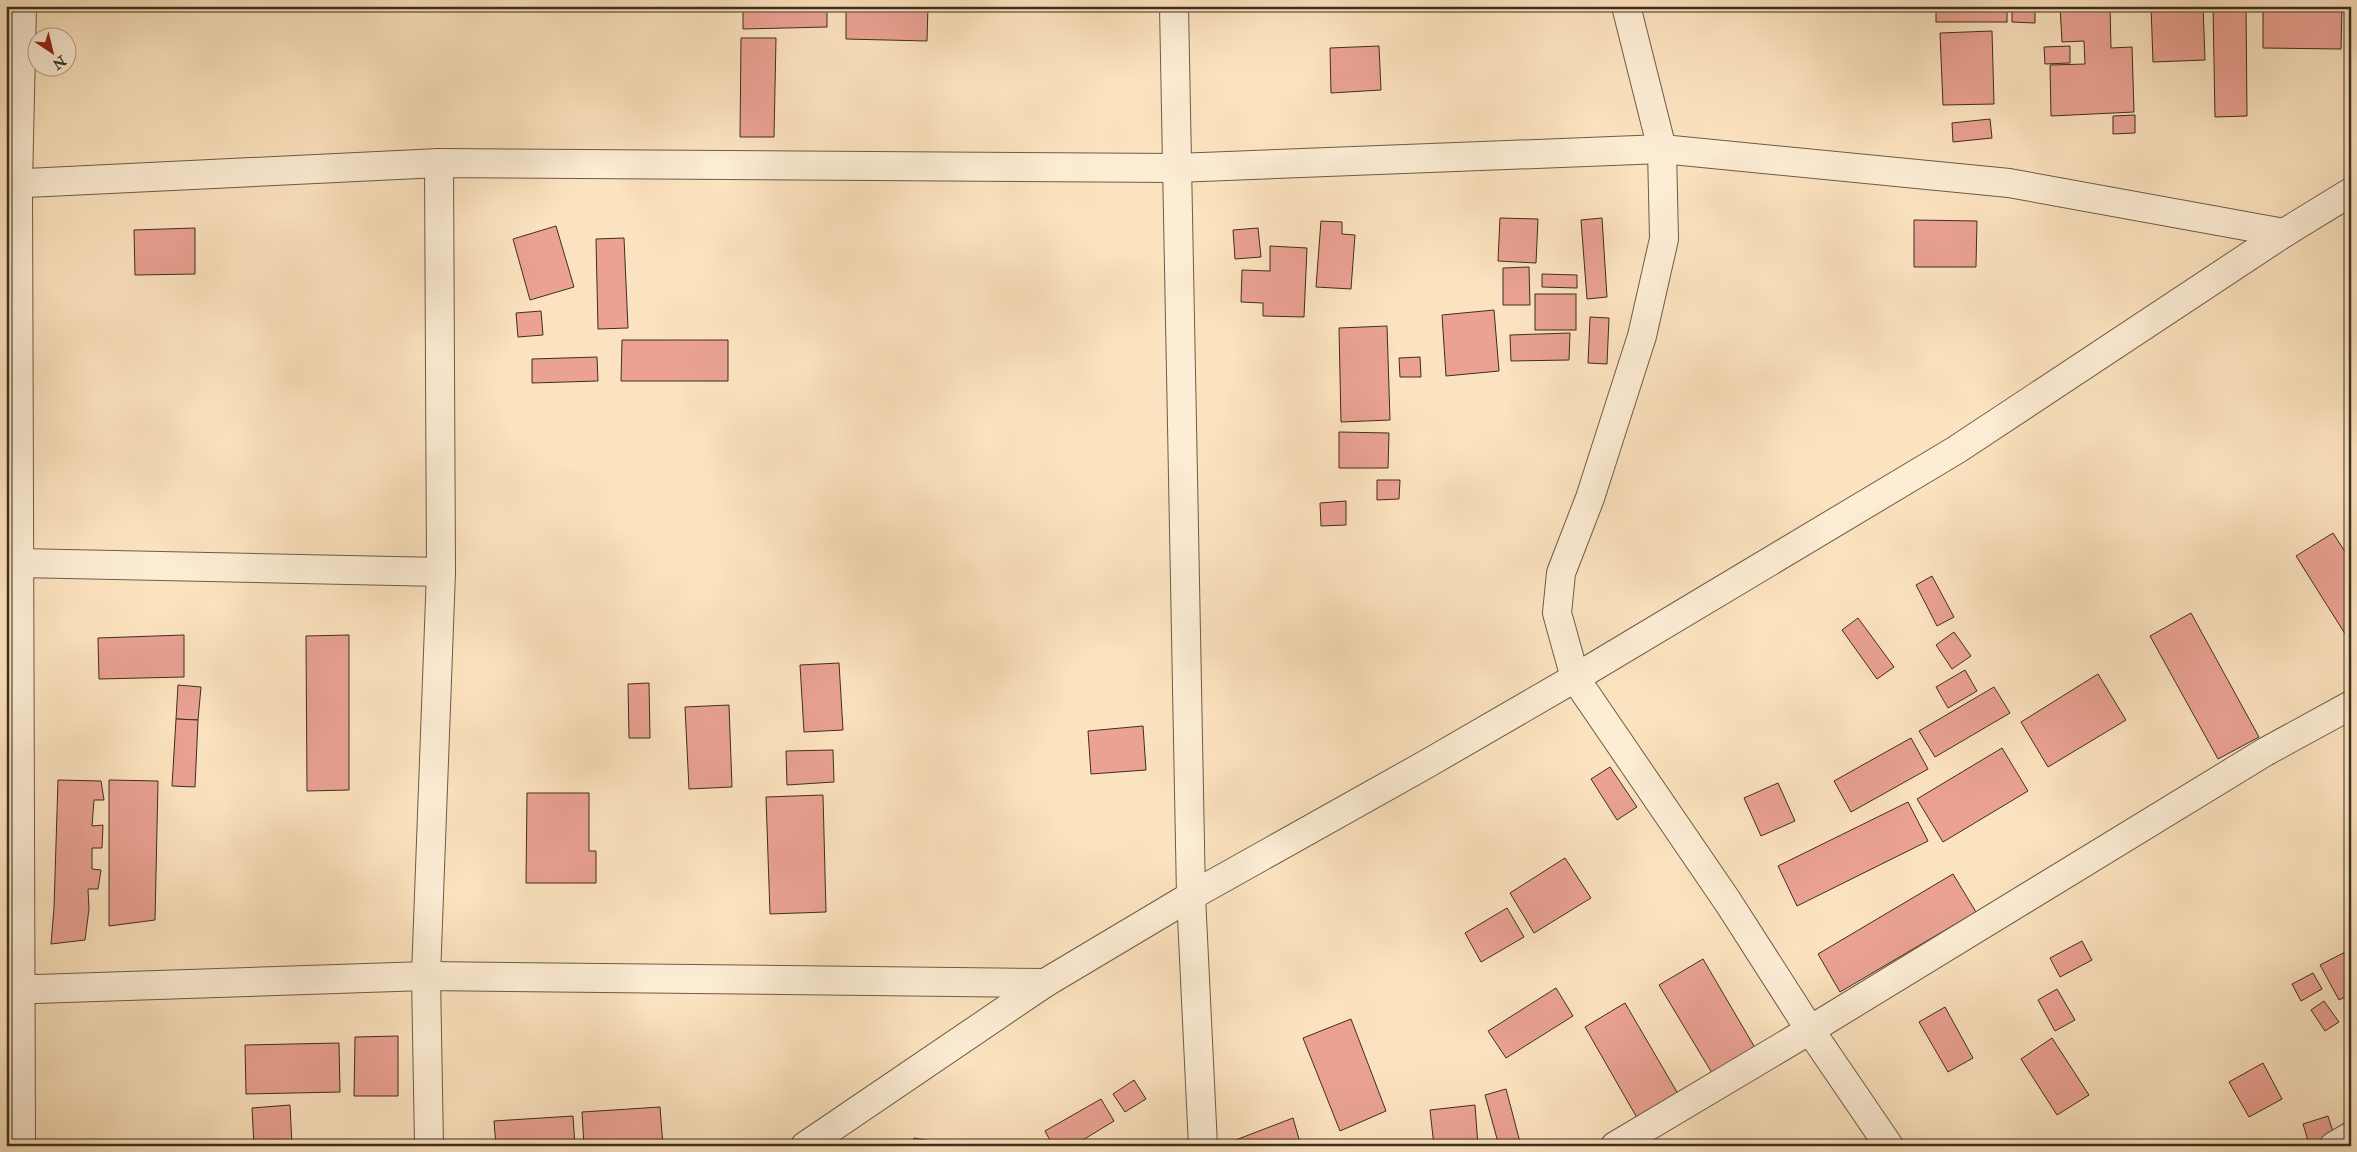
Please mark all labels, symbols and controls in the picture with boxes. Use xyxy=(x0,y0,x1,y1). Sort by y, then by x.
north arrow xyxy=(28,28,78,78)
text: N xyxy=(49,51,70,73)

